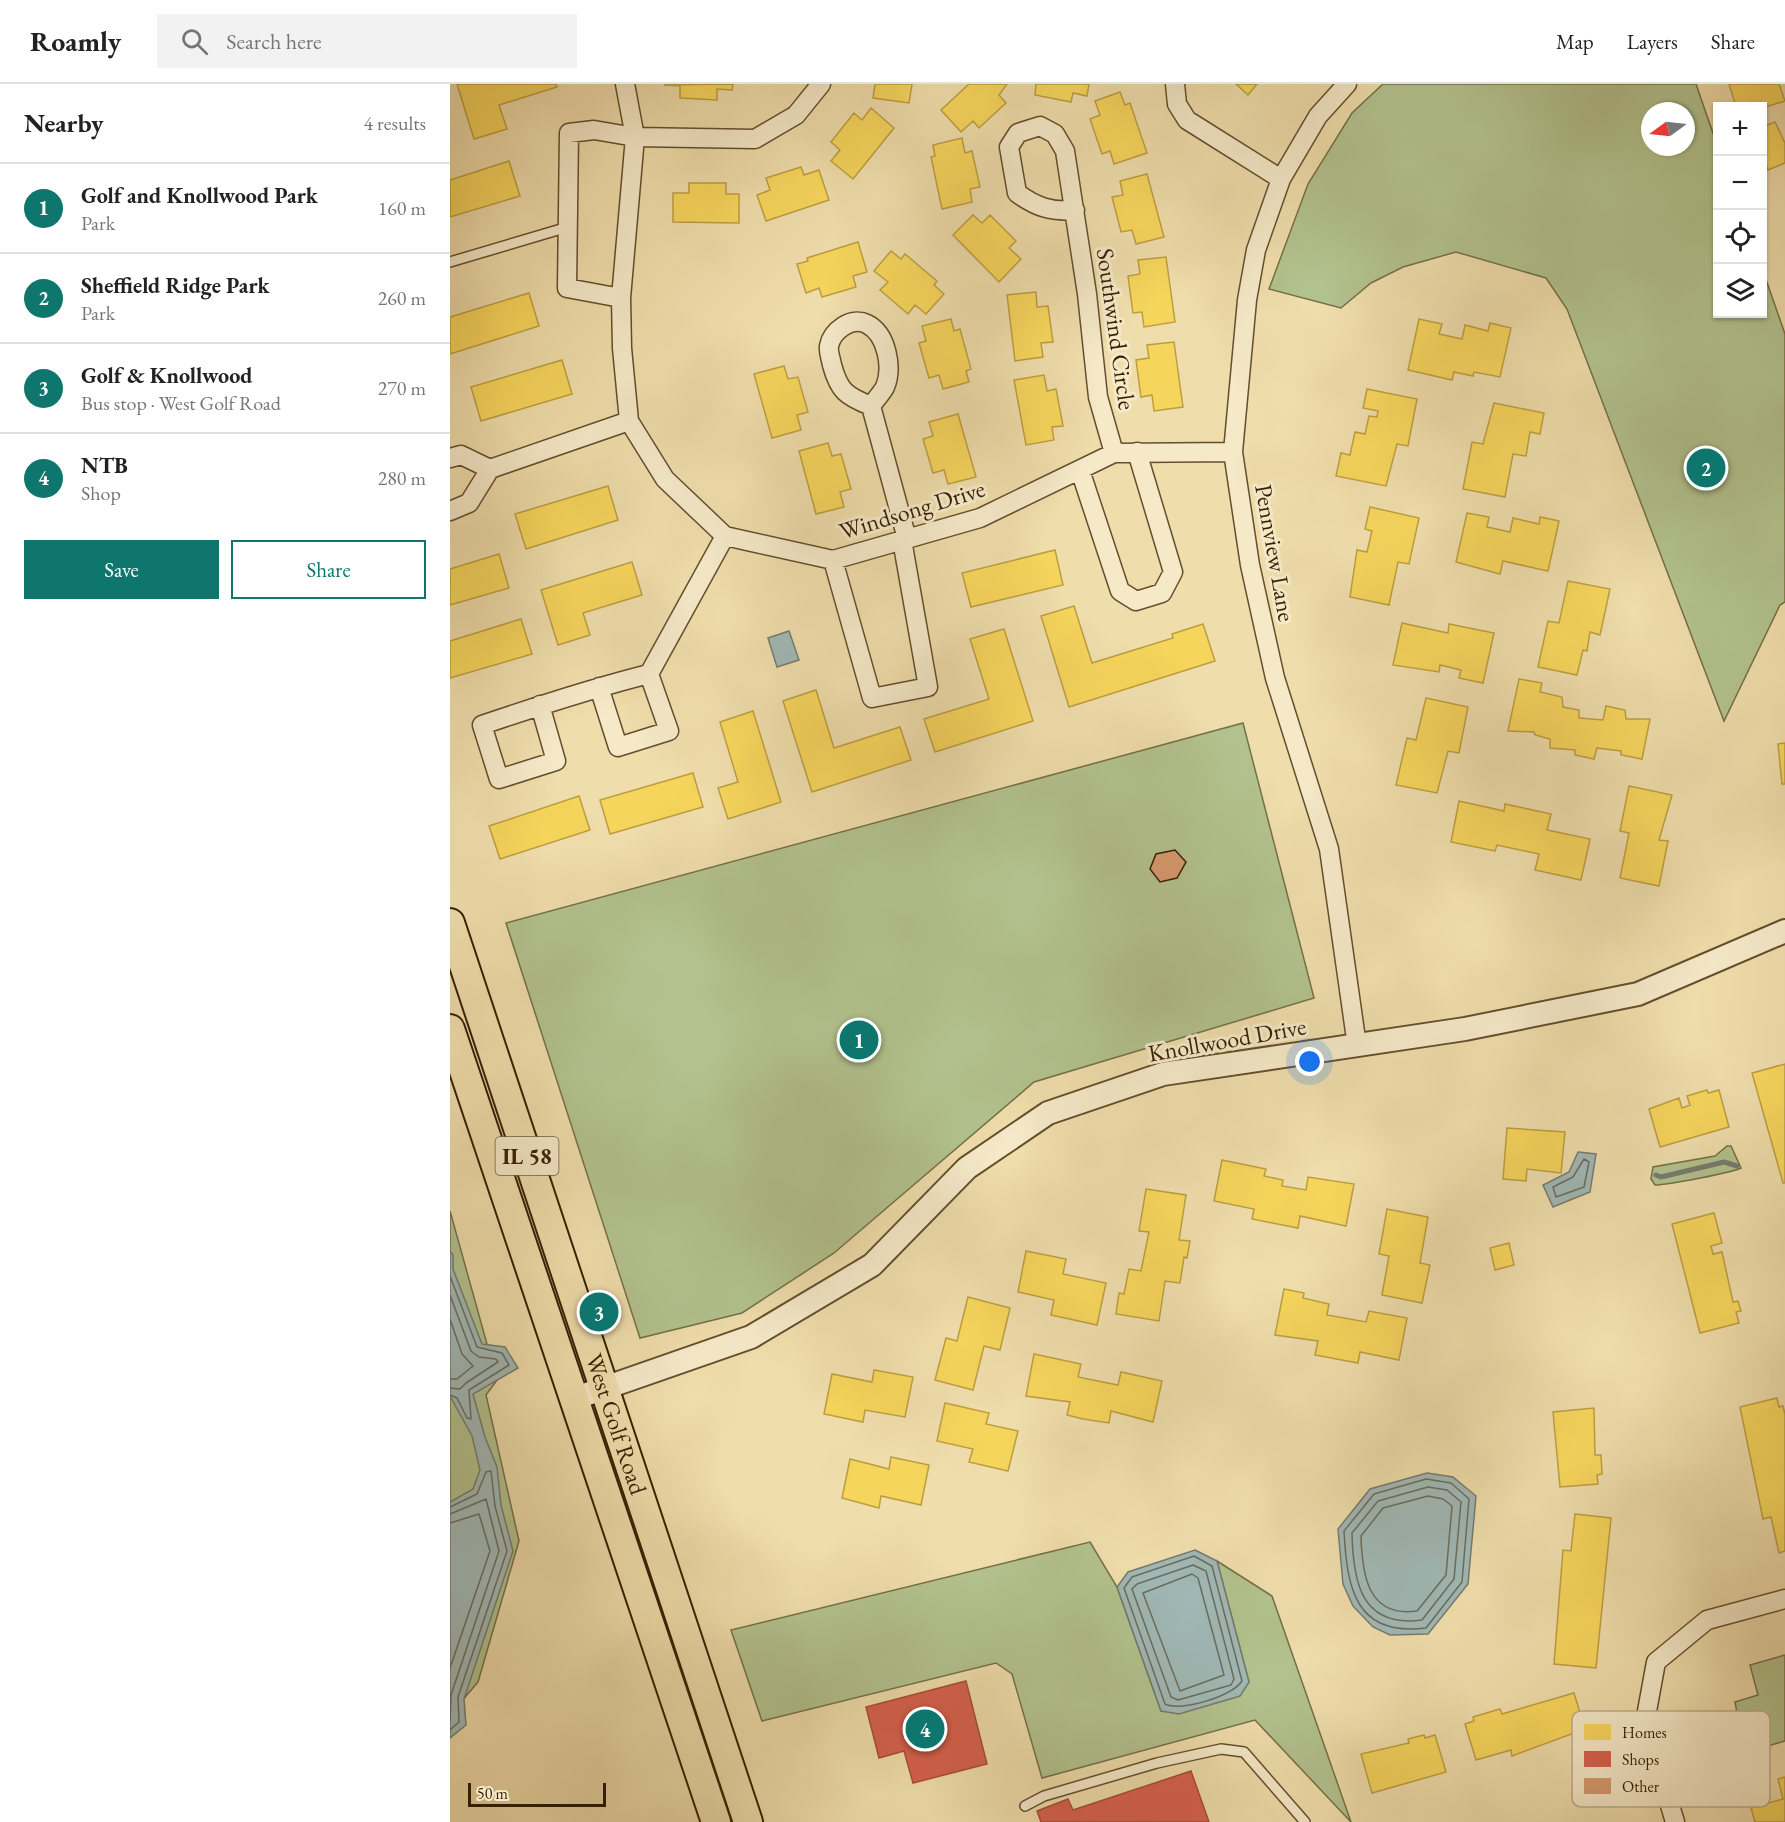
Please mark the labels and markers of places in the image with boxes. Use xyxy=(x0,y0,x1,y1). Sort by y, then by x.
pin: 2 xyxy=(1686,446,1726,490)
pin: 1 xyxy=(840,1018,878,1062)
pin: 3 xyxy=(580,1290,618,1334)
pin: 4 xyxy=(906,1706,944,1752)

